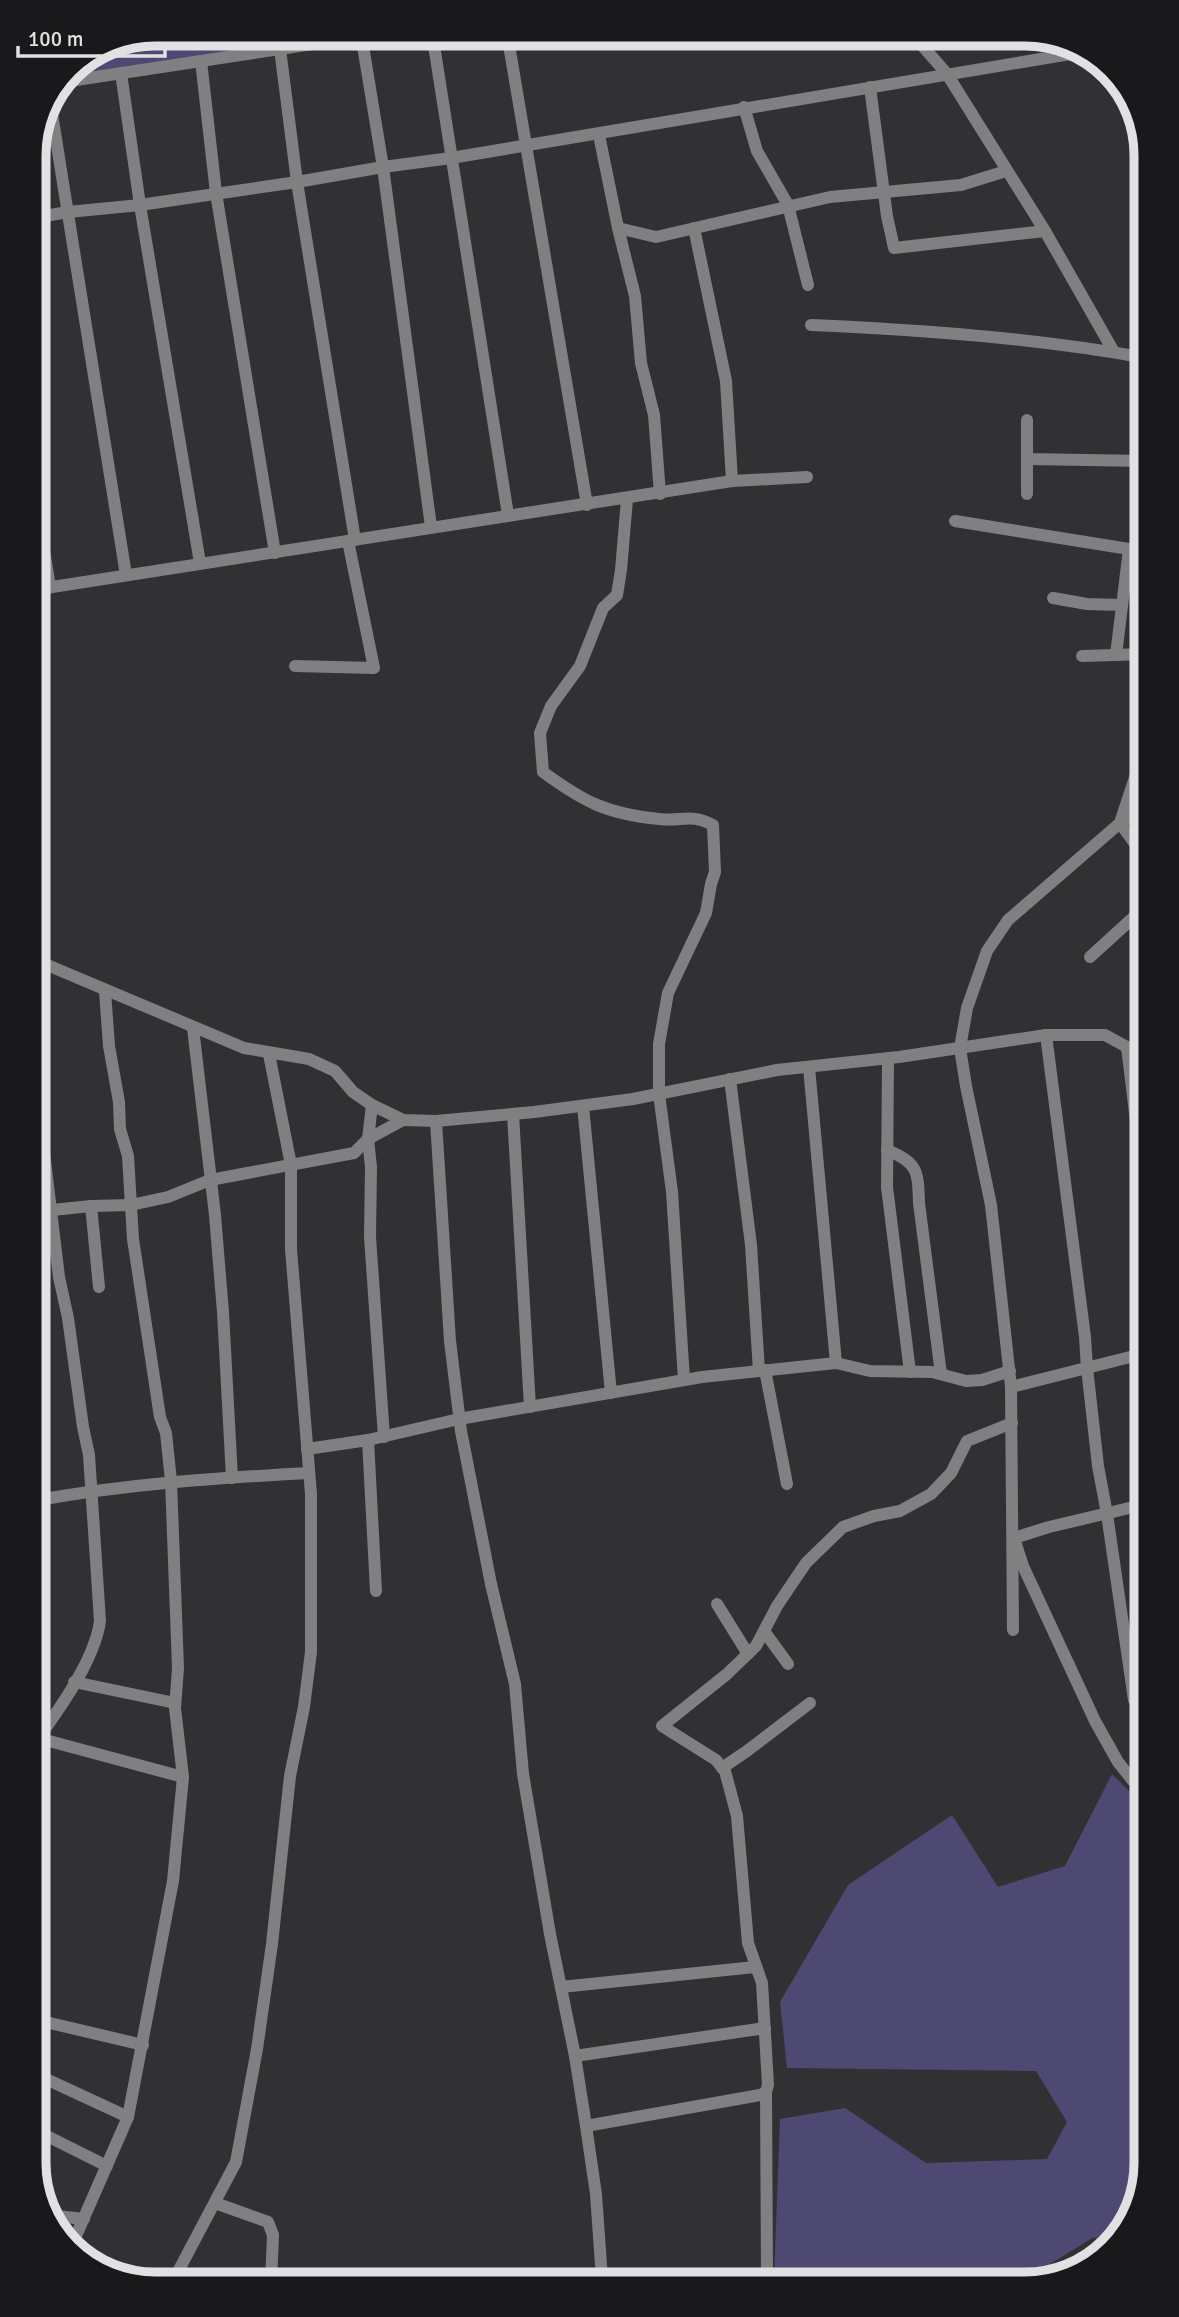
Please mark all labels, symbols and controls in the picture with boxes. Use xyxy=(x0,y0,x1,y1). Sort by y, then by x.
scale bar xyxy=(18,14,164,58)
text: 100 m xyxy=(28,26,83,52)

